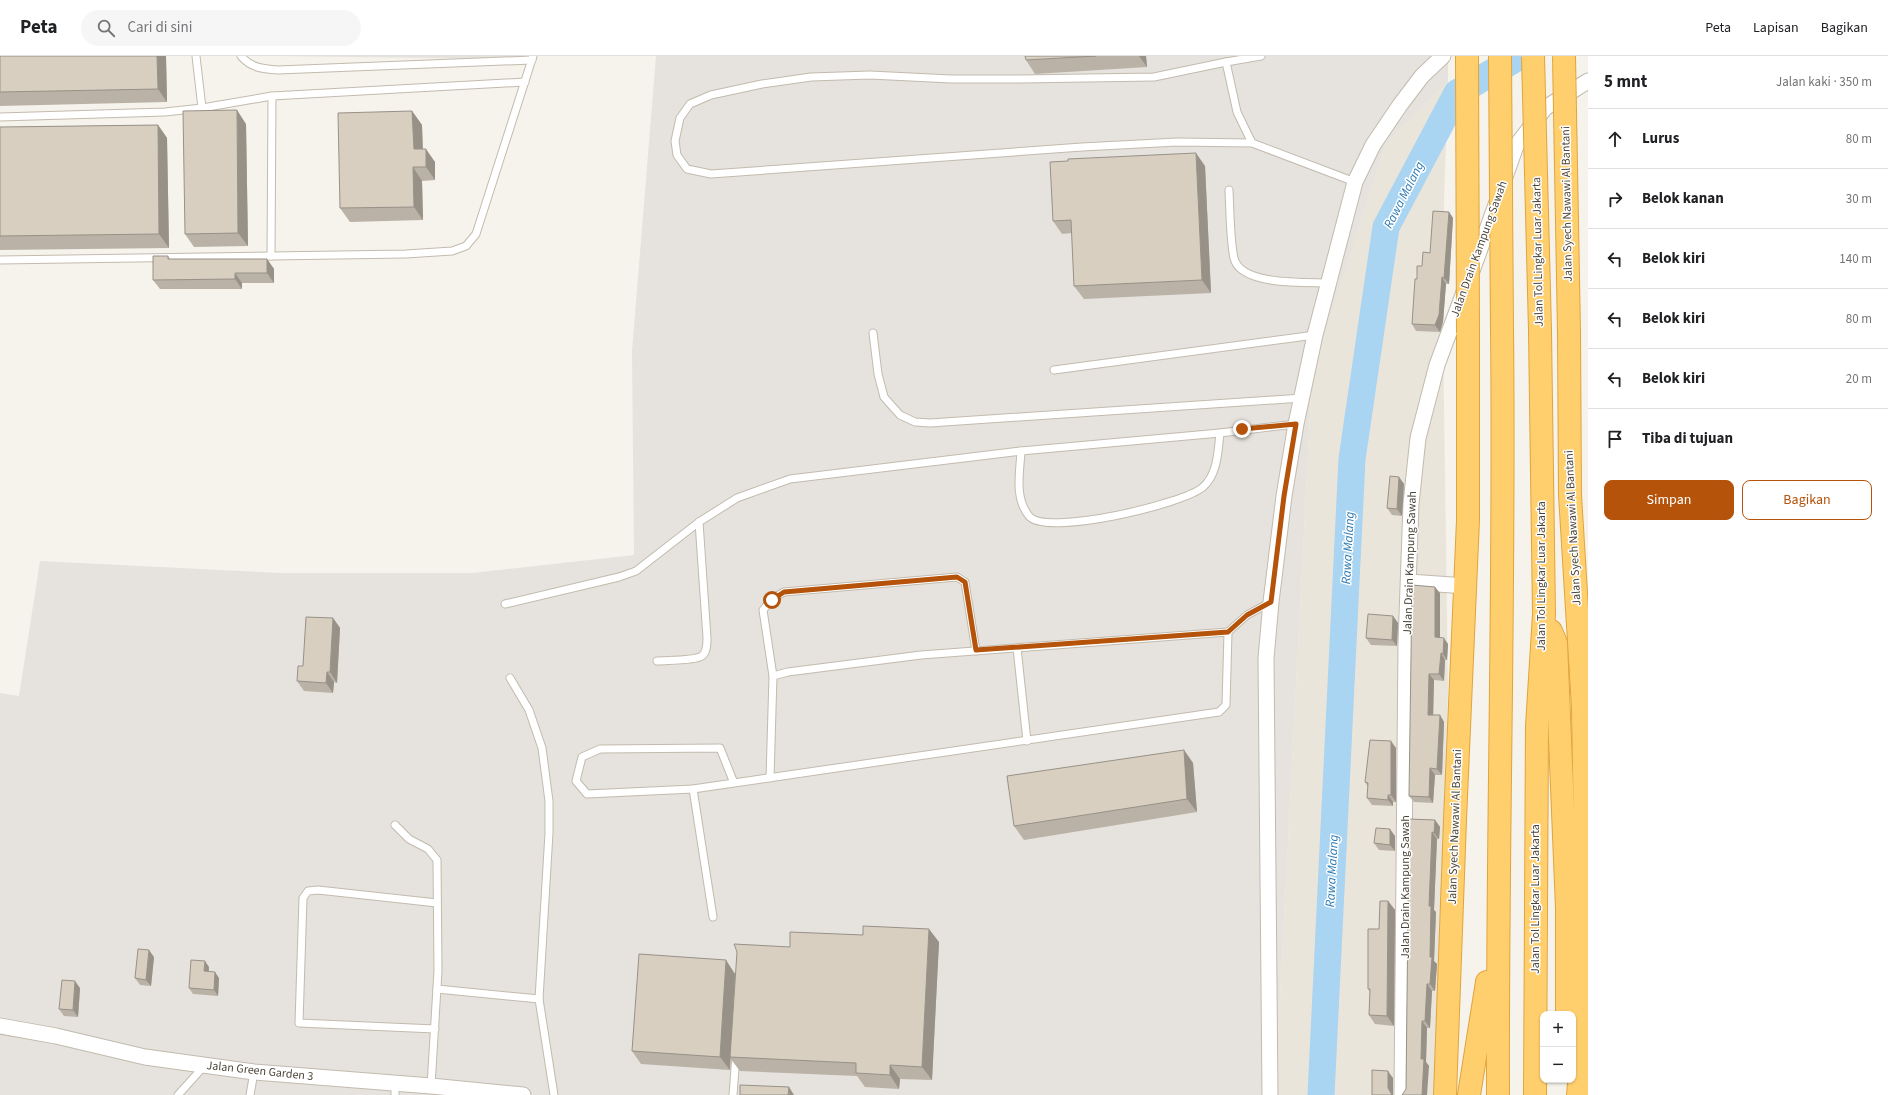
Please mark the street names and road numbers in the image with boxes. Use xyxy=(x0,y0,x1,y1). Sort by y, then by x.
street label: Jalan Syech Nawawi Al Bantani xyxy=(1557,126,1577,282)
street label: Jalan Tol Lingkar Luar Jakarta xyxy=(1528,177,1548,327)
street label: Jalan Drain Kampung Sawah xyxy=(1446,179,1512,319)
street label: Jalan Syech Nawawi Al Bantani xyxy=(1560,450,1586,606)
street label: Jalan Drain Kampung Sawah xyxy=(1399,491,1421,635)
street label: Jalan Tol Lingkar Luar Jakarta xyxy=(1533,501,1550,651)
street label: Jalan Syech Nawawi Al Bantani xyxy=(1444,749,1466,905)
street label: Jalan Drain Kampung Sawah xyxy=(1397,815,1414,959)
street label: Jalan Tol Lingkar Luar Jakarta xyxy=(1527,824,1544,974)
street label: Jalan Green Garden 3 xyxy=(206,1057,314,1085)

